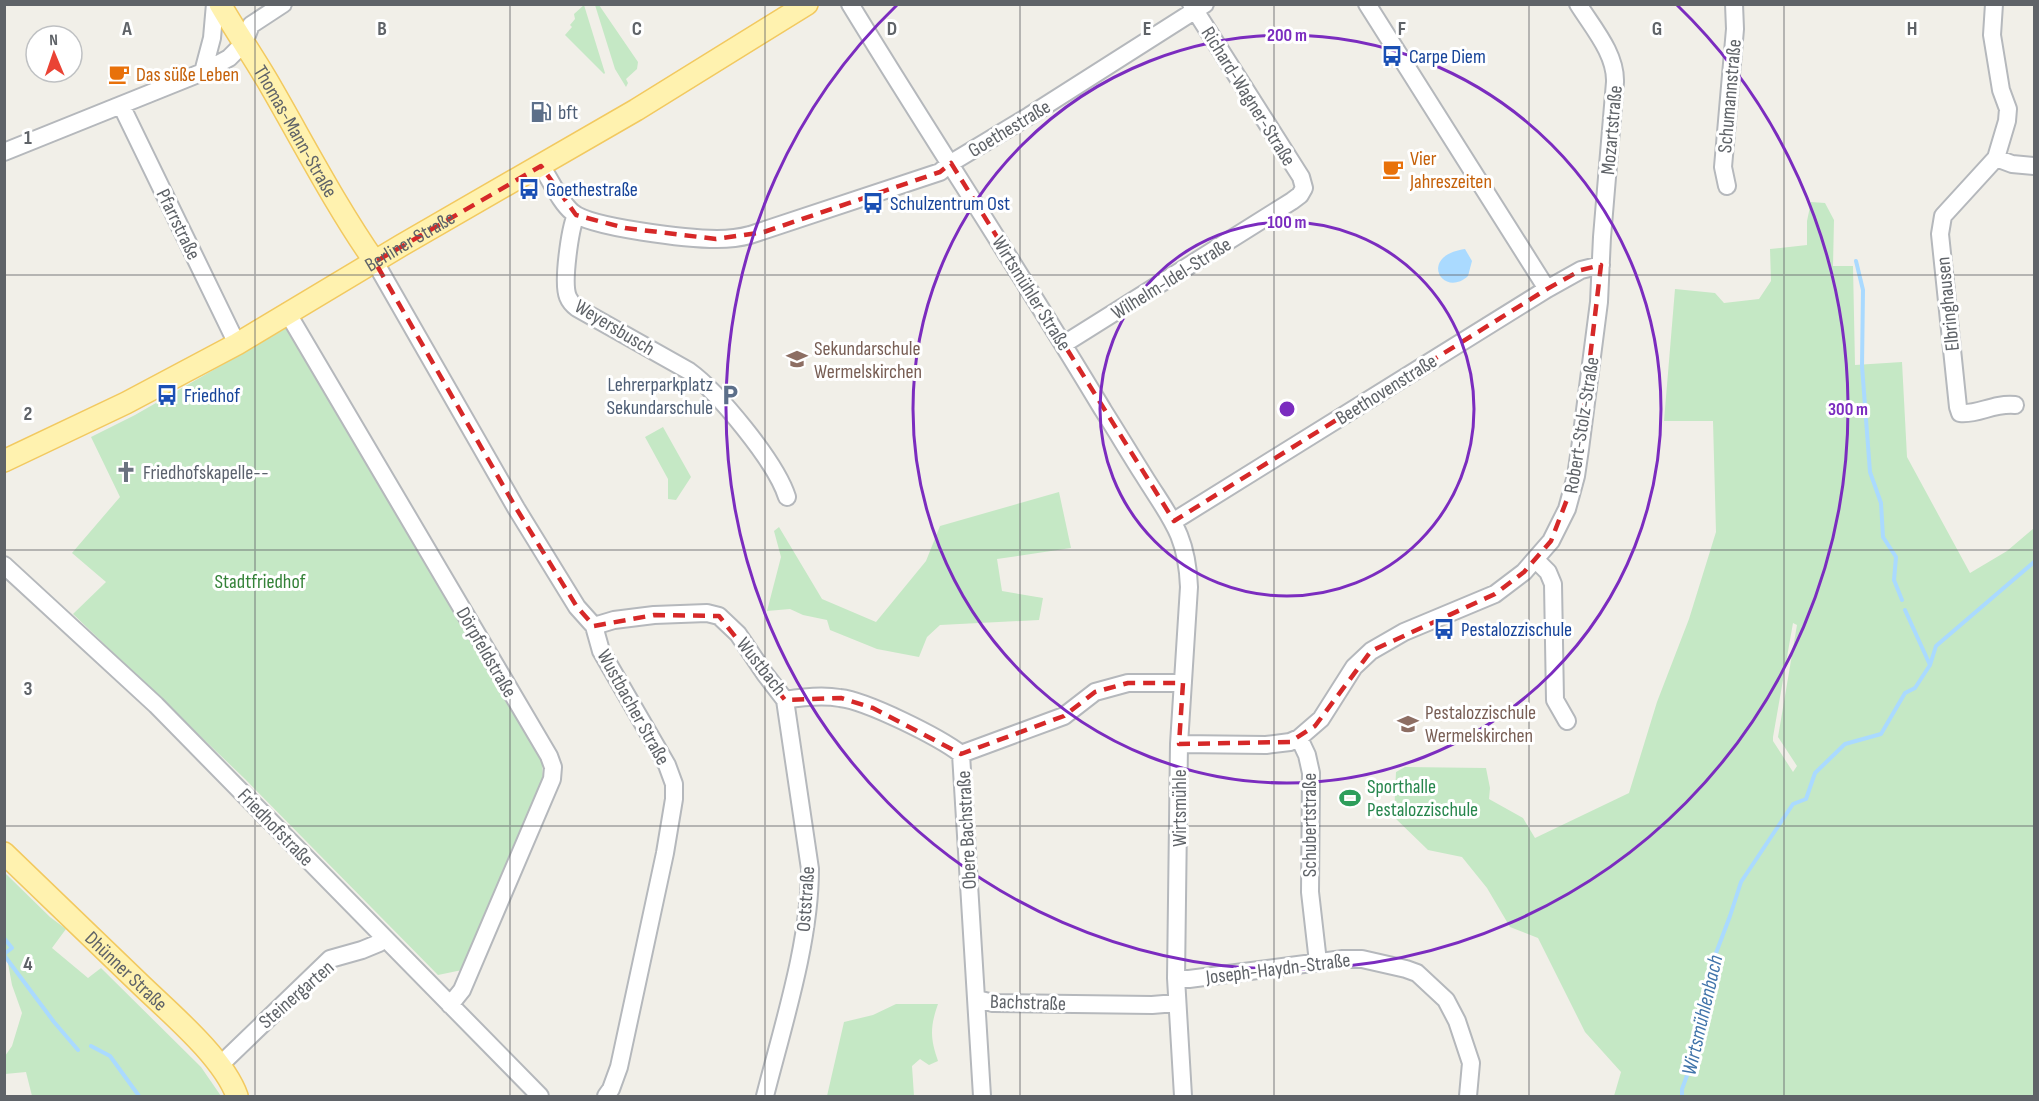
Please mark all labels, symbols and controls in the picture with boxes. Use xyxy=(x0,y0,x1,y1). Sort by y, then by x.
text: A xyxy=(121,17,132,41)
text: B xyxy=(377,17,387,41)
text: C xyxy=(632,17,642,41)
text: D xyxy=(887,17,897,41)
text: E xyxy=(1143,17,1151,41)
text: F xyxy=(1398,17,1406,41)
text: G xyxy=(1652,17,1662,41)
text: H xyxy=(1907,17,1917,41)
street label: Richard-Wagner-Straße xyxy=(1196,22,1301,171)
north arrow xyxy=(24,24,84,84)
text: 200 m xyxy=(1267,25,1307,46)
text: N xyxy=(49,31,58,50)
street label: Schumannstraße xyxy=(1713,38,1747,154)
bus stop icon: Carpe Diem xyxy=(1380,44,1404,68)
place label: Carpe Diem xyxy=(1409,45,1486,69)
street label: Thomas-Mann-Straße xyxy=(248,61,342,202)
cafe icon: Das süße Leben xyxy=(107,62,131,86)
place label: Das süße Leben xyxy=(136,63,239,87)
street label: Mozartstraße xyxy=(1596,84,1628,176)
street label: Goethestraße xyxy=(964,95,1055,163)
fuel station icon: bft xyxy=(529,100,553,124)
place label: bft xyxy=(558,101,578,125)
text: 1 xyxy=(24,126,32,150)
place label: Vier Jahreszeiten xyxy=(1409,147,1492,194)
cafe icon: Vier Jahreszeiten xyxy=(1381,157,1405,181)
bus stop icon: Goethestraße xyxy=(517,177,541,201)
place label: Goethestraße xyxy=(546,178,638,202)
street label: Pfarrstraße xyxy=(151,185,206,264)
bus stop icon: Schulzentrum Ost xyxy=(861,191,885,215)
place label: Schulzentrum Ost xyxy=(890,192,1010,216)
street label: Berliner Straße xyxy=(361,206,460,277)
text: 100 m xyxy=(1268,212,1307,233)
street label: Wirtsmühler Straße xyxy=(986,232,1076,355)
street label: Wilhelm-Idel-Straße xyxy=(1107,232,1236,325)
street label: Elbringhausen xyxy=(1931,256,1965,352)
street label: Weyersbusch xyxy=(570,295,659,361)
place label: Sekundarschule Wermelskirchen xyxy=(814,337,922,384)
school or university icon: Sekundarschule Wermelskirchen xyxy=(785,347,809,371)
street label: Beethovenstraße xyxy=(1332,349,1442,430)
street label: Robert-Stolz-Straße xyxy=(1559,355,1605,495)
place label: Lehrerparkplatz Sekundarschule xyxy=(607,373,713,420)
bus stop icon: Friedhof xyxy=(155,383,179,407)
parking icon: Lehrerparkplatz Sekundarschule xyxy=(718,383,742,407)
place label: Friedhof xyxy=(184,384,240,408)
centre of rings xyxy=(1277,399,1297,419)
text: 300 m xyxy=(1828,399,1868,420)
text: 2 xyxy=(24,402,32,426)
church icon: Friedhofskapelle-- xyxy=(114,460,138,484)
place label: Friedhofskapelle-- xyxy=(143,461,269,485)
park label: Stadtfriedhof xyxy=(215,570,306,594)
street label: Dörpfeldstraße xyxy=(451,603,522,702)
bus stop icon: Pestalozzischule xyxy=(1432,617,1456,641)
place label: Pestalozzischule xyxy=(1461,618,1572,642)
street label: Wustbach xyxy=(731,633,791,700)
street label: Wustbacher Straße xyxy=(592,646,675,769)
text: 3 xyxy=(24,677,33,701)
place label: Pestalozzischule Wermelskirchen xyxy=(1425,701,1536,748)
school or university icon: Pestalozzischule Wermelskirchen xyxy=(1396,712,1420,736)
street label: Wirtsmühle xyxy=(1168,769,1192,847)
street label: Obere Bachstraße xyxy=(952,770,982,890)
street label: Schubertstraße xyxy=(1298,773,1322,877)
place label: Sporthalle Pestalozzischule xyxy=(1367,775,1478,822)
street label: Friedhofstraße xyxy=(232,784,318,872)
sports icon: Sporthalle Pestalozzischule xyxy=(1338,786,1362,810)
street label: Oststraße xyxy=(792,865,820,933)
street label: Dhünner Straße xyxy=(80,927,172,1016)
street label: Joseph-Haydn-Straße xyxy=(1203,948,1352,990)
text: 4 xyxy=(23,952,33,976)
water label: Wirtsmühlenbach xyxy=(1677,953,1728,1078)
street label: Steinergarten xyxy=(254,956,339,1034)
street label: Bachstraße xyxy=(990,990,1066,1016)

